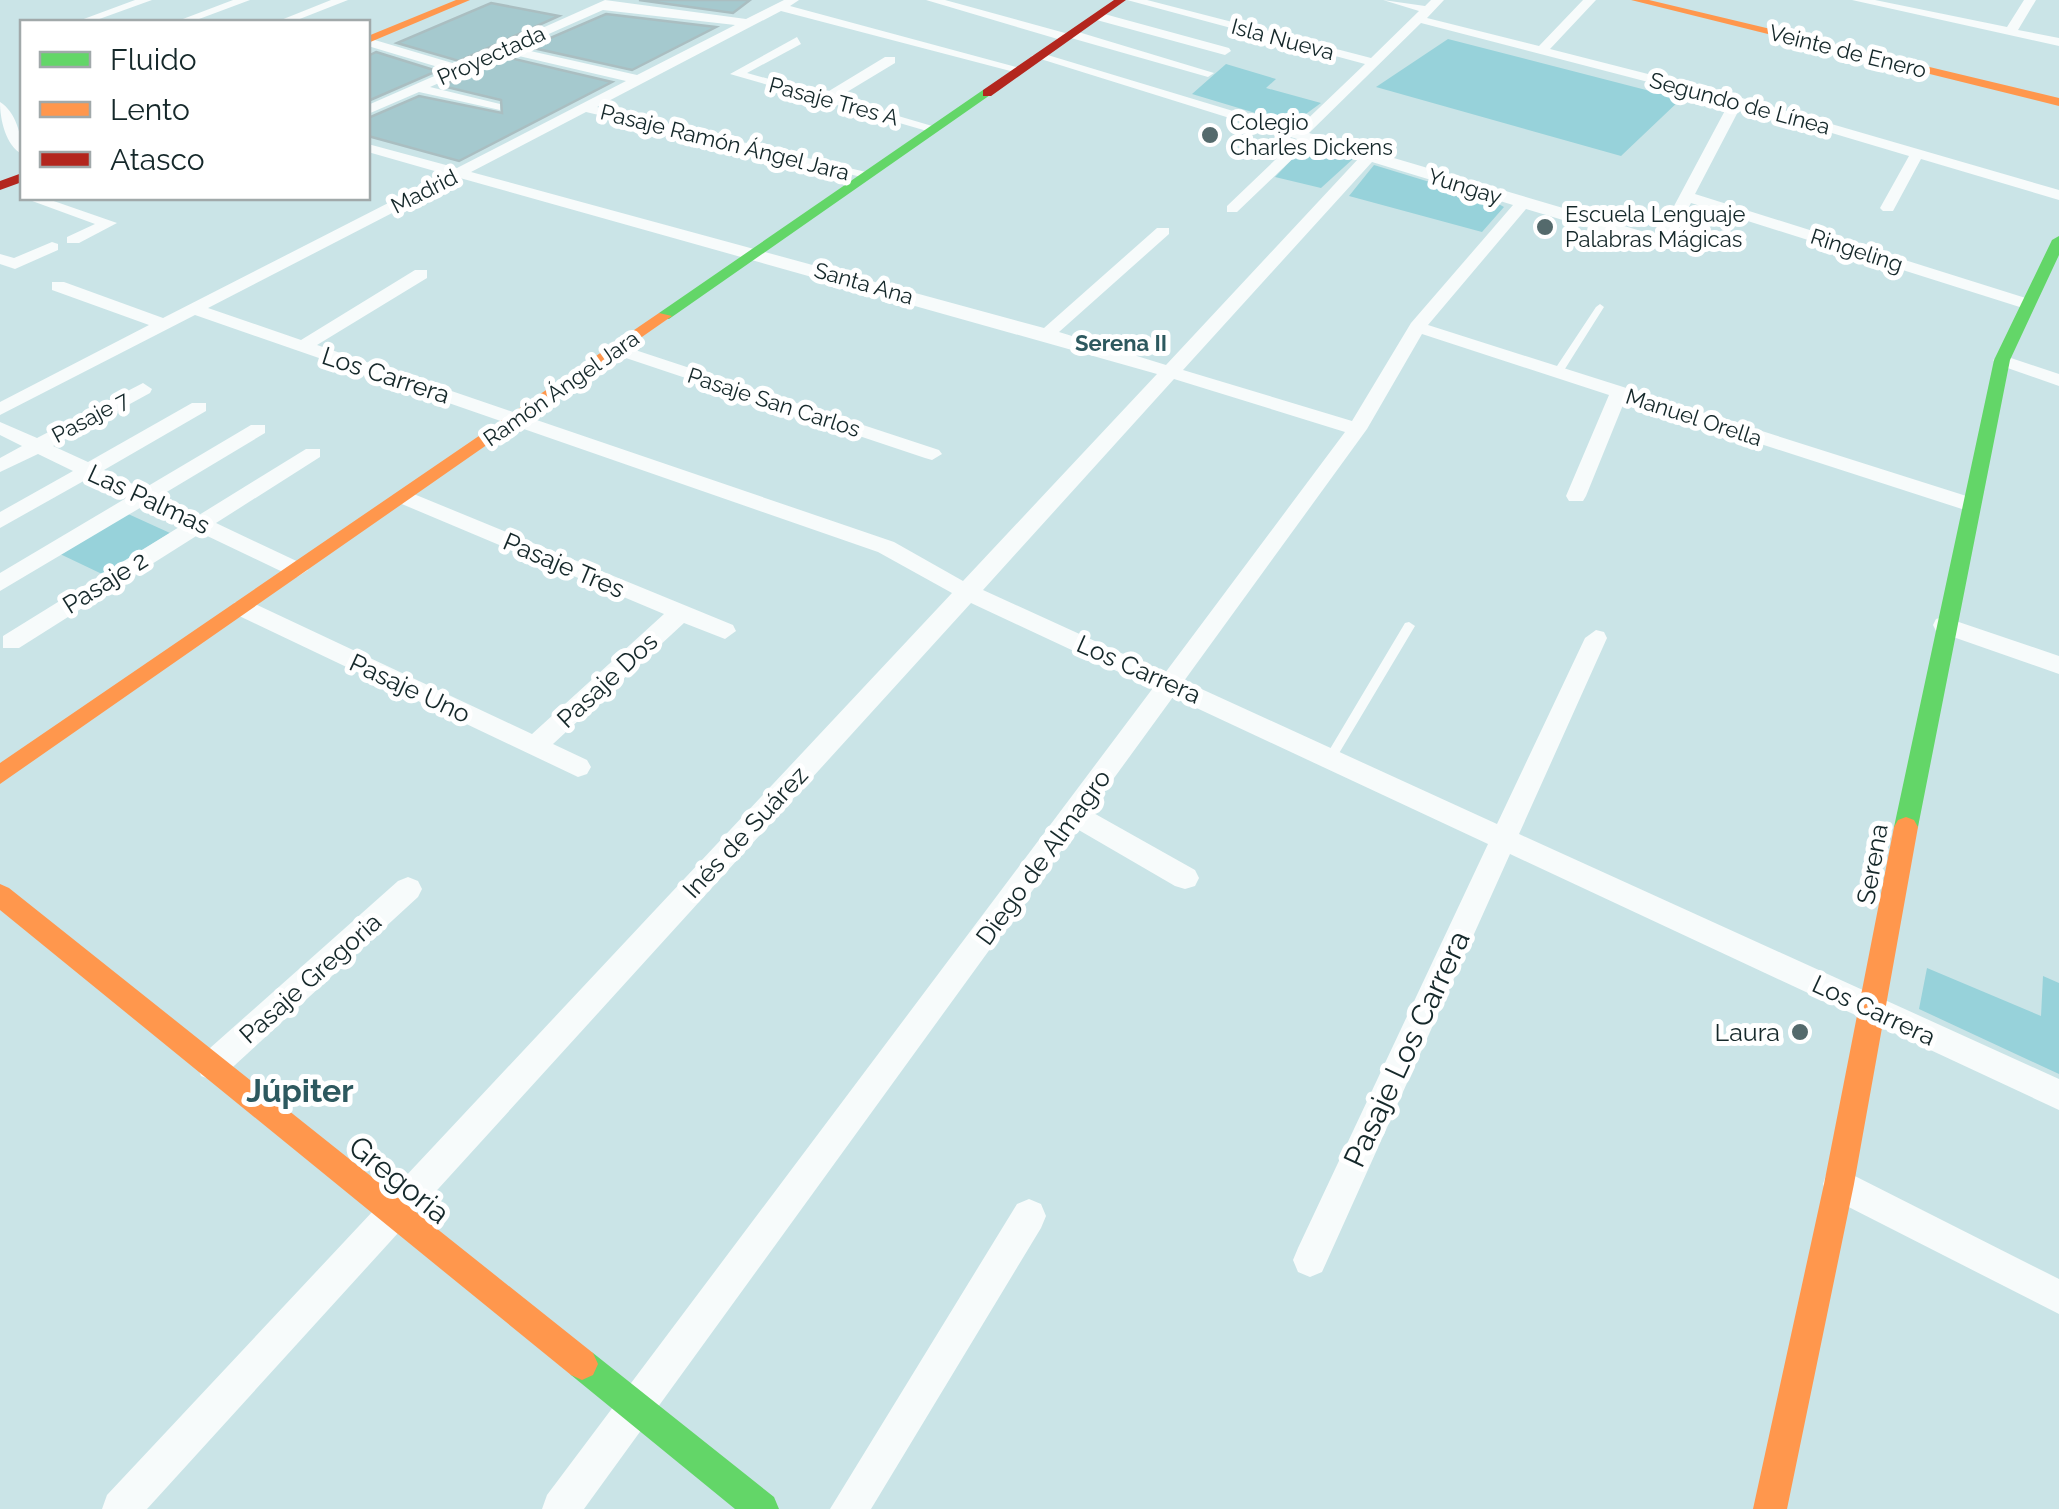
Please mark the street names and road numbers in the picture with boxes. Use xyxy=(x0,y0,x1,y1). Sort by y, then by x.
street label: Isla Nueva xyxy=(1229,13,1337,65)
street label: Veinte de Enero xyxy=(1767,19,1929,83)
street label: Proyectada xyxy=(433,20,549,90)
street label: Segundo de Línea xyxy=(1647,66,1833,140)
street label: Pasaje Tres A xyxy=(766,71,902,131)
street label: Pasaje Ramón Ángel Jara xyxy=(598,98,852,186)
street label: Yungay xyxy=(1425,162,1505,210)
street label: Madrid xyxy=(386,163,462,219)
street label: Ringeling xyxy=(1808,223,1906,277)
street label: Santa Ana xyxy=(811,256,917,310)
street label: Ramón Ángel Jara xyxy=(478,325,644,451)
street label: Los Carrera xyxy=(318,340,454,410)
street label: Pasaje San Carlos xyxy=(684,362,864,442)
street label: Manuel Orella xyxy=(1623,383,1765,451)
street label: Pasaje 7 xyxy=(47,386,133,448)
street label: Las Palmas xyxy=(83,458,215,540)
street label: Pasaje Tres xyxy=(499,526,629,604)
street label: Pasaje 2 xyxy=(57,544,153,620)
street label: Pasaje Dos xyxy=(551,626,663,734)
street label: Los Carrera xyxy=(1072,628,1206,710)
street label: Pasaje Uno xyxy=(345,647,475,729)
street label: Inés de Suárez xyxy=(676,760,814,904)
street label: Diego de Almagro xyxy=(969,763,1117,951)
street label: Serena xyxy=(1850,821,1894,907)
street label: Pasaje Gregoria xyxy=(233,906,387,1050)
street label: Pasaje Los Carrera xyxy=(1336,925,1477,1173)
street label: Los Carrera xyxy=(1808,968,1940,1052)
street label: Gregoria xyxy=(342,1129,457,1231)

